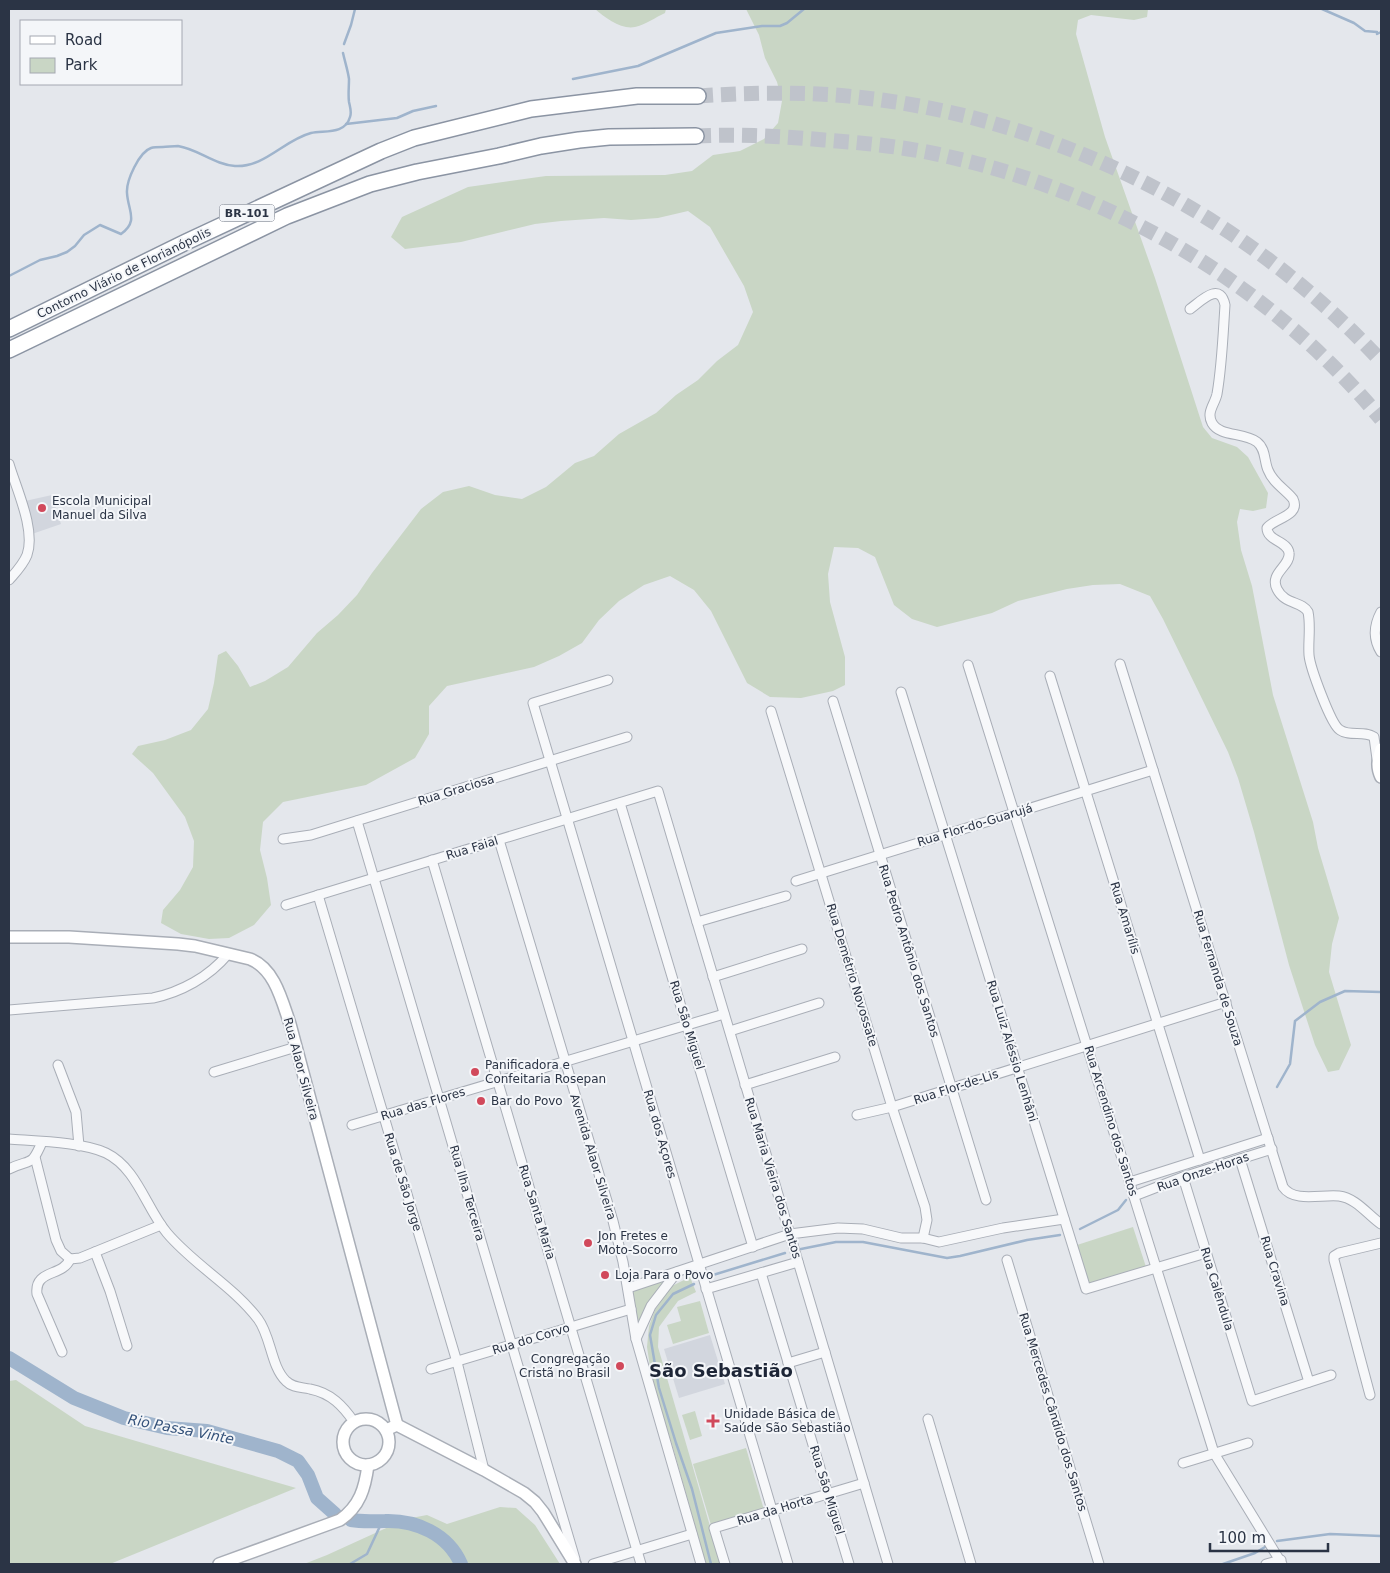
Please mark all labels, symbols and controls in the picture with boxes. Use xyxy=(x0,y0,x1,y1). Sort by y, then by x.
legend xyxy=(20,20,182,85)
text: Road xyxy=(65,31,103,49)
text: Park xyxy=(65,56,98,74)
road number: BR-101 xyxy=(220,204,274,222)
street label: Contorno Viário de Florianópolis xyxy=(35,225,213,321)
place label: Escola Municipal Manuel da Silva xyxy=(52,494,151,522)
marker: Escola Municipal Manuel da Silva xyxy=(36,502,48,514)
street label: Rua Graciosa xyxy=(416,772,496,808)
street label: Rua Flor-do-Guarujá xyxy=(916,801,1034,849)
street label: Rua Faial xyxy=(444,833,500,863)
street label: Rua Pedro Antônio dos Santos xyxy=(876,863,942,1039)
street label: Rua Amarílis xyxy=(1107,880,1143,956)
street label: Rua Demétrio Novossate xyxy=(824,902,880,1048)
street label: Rua Fernanda de Souza xyxy=(1191,908,1245,1048)
street label: Rua Luiz Aléssio Lenhâni xyxy=(984,978,1040,1124)
street label: Rua São Miguel xyxy=(667,979,707,1071)
street label: Rua Alaor Silveira xyxy=(281,1016,321,1122)
street label: Rua Arcendino dos Santos xyxy=(1081,1044,1141,1198)
place label: Panificadora e Confeitaria Rosepan xyxy=(485,1058,606,1086)
marker: Panificadora e Confeitaria Rosepan xyxy=(469,1066,481,1078)
street label: Rua Flor-de-Lis xyxy=(912,1067,1000,1107)
street label: Rua das Flores xyxy=(379,1085,467,1123)
street label: Rua dos Açores xyxy=(641,1088,679,1180)
street label: Avenida Alaor Silveira xyxy=(567,1092,619,1222)
place label: Bar do Povo xyxy=(491,1094,563,1108)
marker: Bar do Povo xyxy=(475,1095,487,1107)
street label: Rua Maria Vieira dos Santos xyxy=(742,1096,804,1260)
street label: Rua de São Jorge xyxy=(381,1131,425,1233)
street label: Rua Ilha Terceira xyxy=(447,1143,487,1243)
street label: Rua Onze-Horas xyxy=(1155,1150,1251,1194)
street label: Rua Santa Maria xyxy=(516,1163,558,1261)
place label: Jon Fretes e Moto-Socorro xyxy=(597,1229,678,1257)
street label: Rua Cravina xyxy=(1258,1234,1292,1308)
marker: Jon Fretes e Moto-Socorro xyxy=(582,1237,594,1249)
street label: Rua Calêndula xyxy=(1198,1246,1236,1332)
place label: Loja Para o Povo xyxy=(615,1268,713,1282)
marker: Loja Para o Povo xyxy=(599,1269,611,1281)
street label: Rua Mercedes Cândido dos Santos xyxy=(1016,1311,1090,1513)
street label: Rua do Corvo xyxy=(490,1321,572,1357)
place label: Congregação Cristã no Brasil xyxy=(519,1352,610,1380)
marker: Congregação Cristã no Brasil xyxy=(614,1360,626,1372)
district label: São Sebastião xyxy=(649,1360,793,1381)
place label: Unidade Básica de Saúde São Sebastião xyxy=(724,1407,850,1435)
water label: Rio Passa Vinte xyxy=(127,1411,235,1447)
marker: Unidade Básica de Saúde São Sebastião xyxy=(706,1414,720,1428)
street label: Rua São Miguel xyxy=(807,1444,847,1536)
street label: Rua da Horta xyxy=(735,1492,815,1528)
scale bar xyxy=(1210,1520,1328,1552)
text: 100 m xyxy=(1218,1529,1266,1547)

